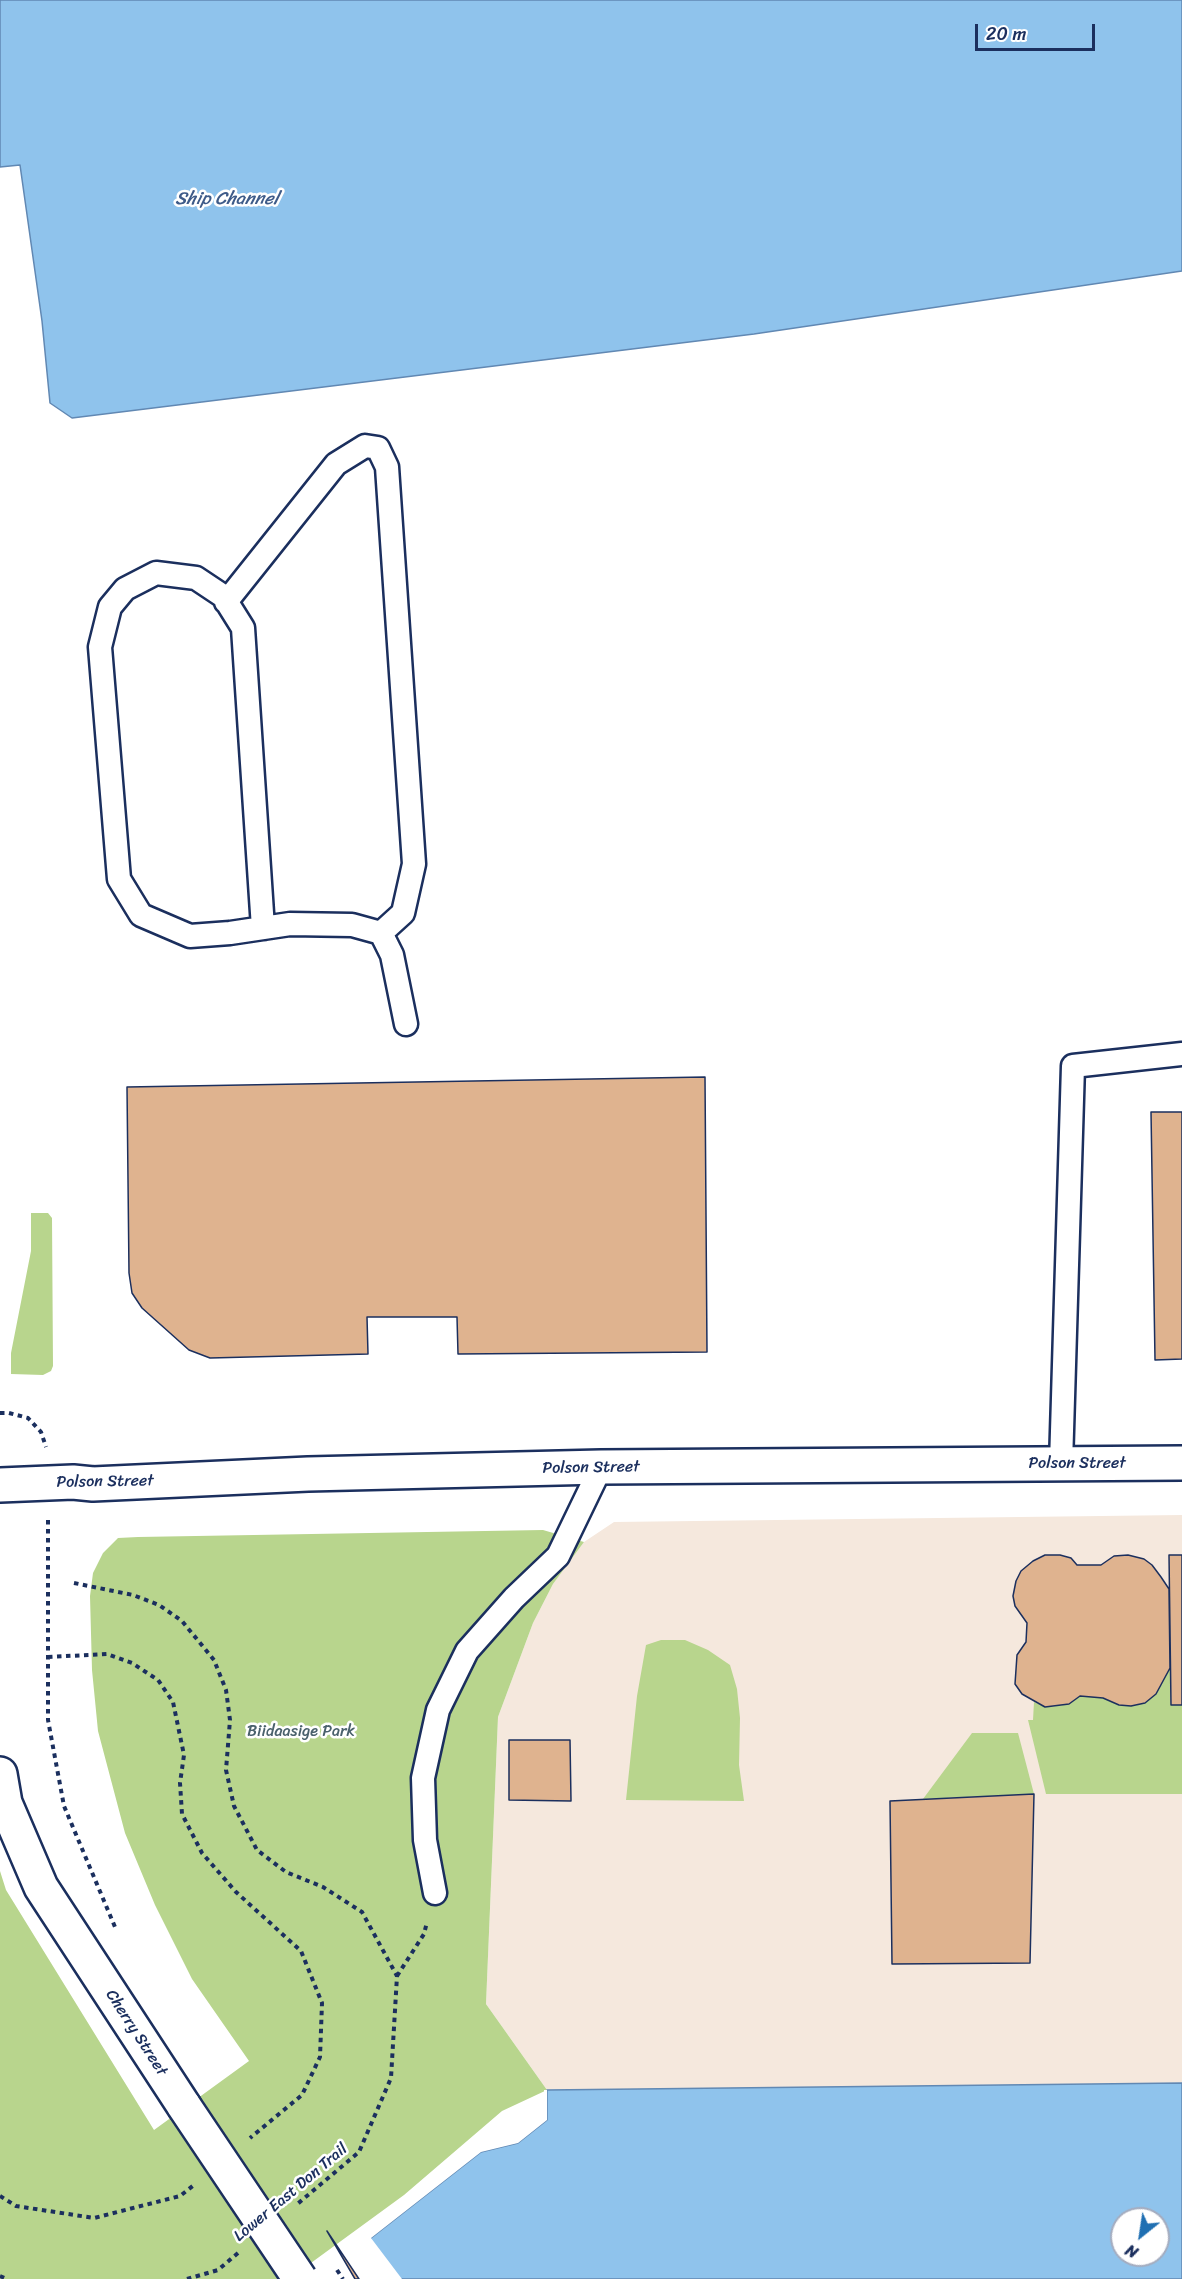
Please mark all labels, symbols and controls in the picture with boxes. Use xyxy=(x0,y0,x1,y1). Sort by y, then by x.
scale bar xyxy=(978,12,1098,50)
text: 20 m xyxy=(986,18,1026,50)
water label: Ship Channel xyxy=(175,188,279,210)
street label: Polson Street xyxy=(1028,1454,1126,1474)
street label: Polson Street xyxy=(542,1458,640,1478)
street label: Polson Street xyxy=(56,1472,154,1492)
park label: Biidaasige Park xyxy=(247,1722,355,1742)
street label: Cherry Street xyxy=(101,1986,171,2080)
street label: Lower East Don Trail xyxy=(230,2140,352,2246)
north arrow xyxy=(1110,2207,1170,2267)
text: N xyxy=(1120,2236,1144,2267)

